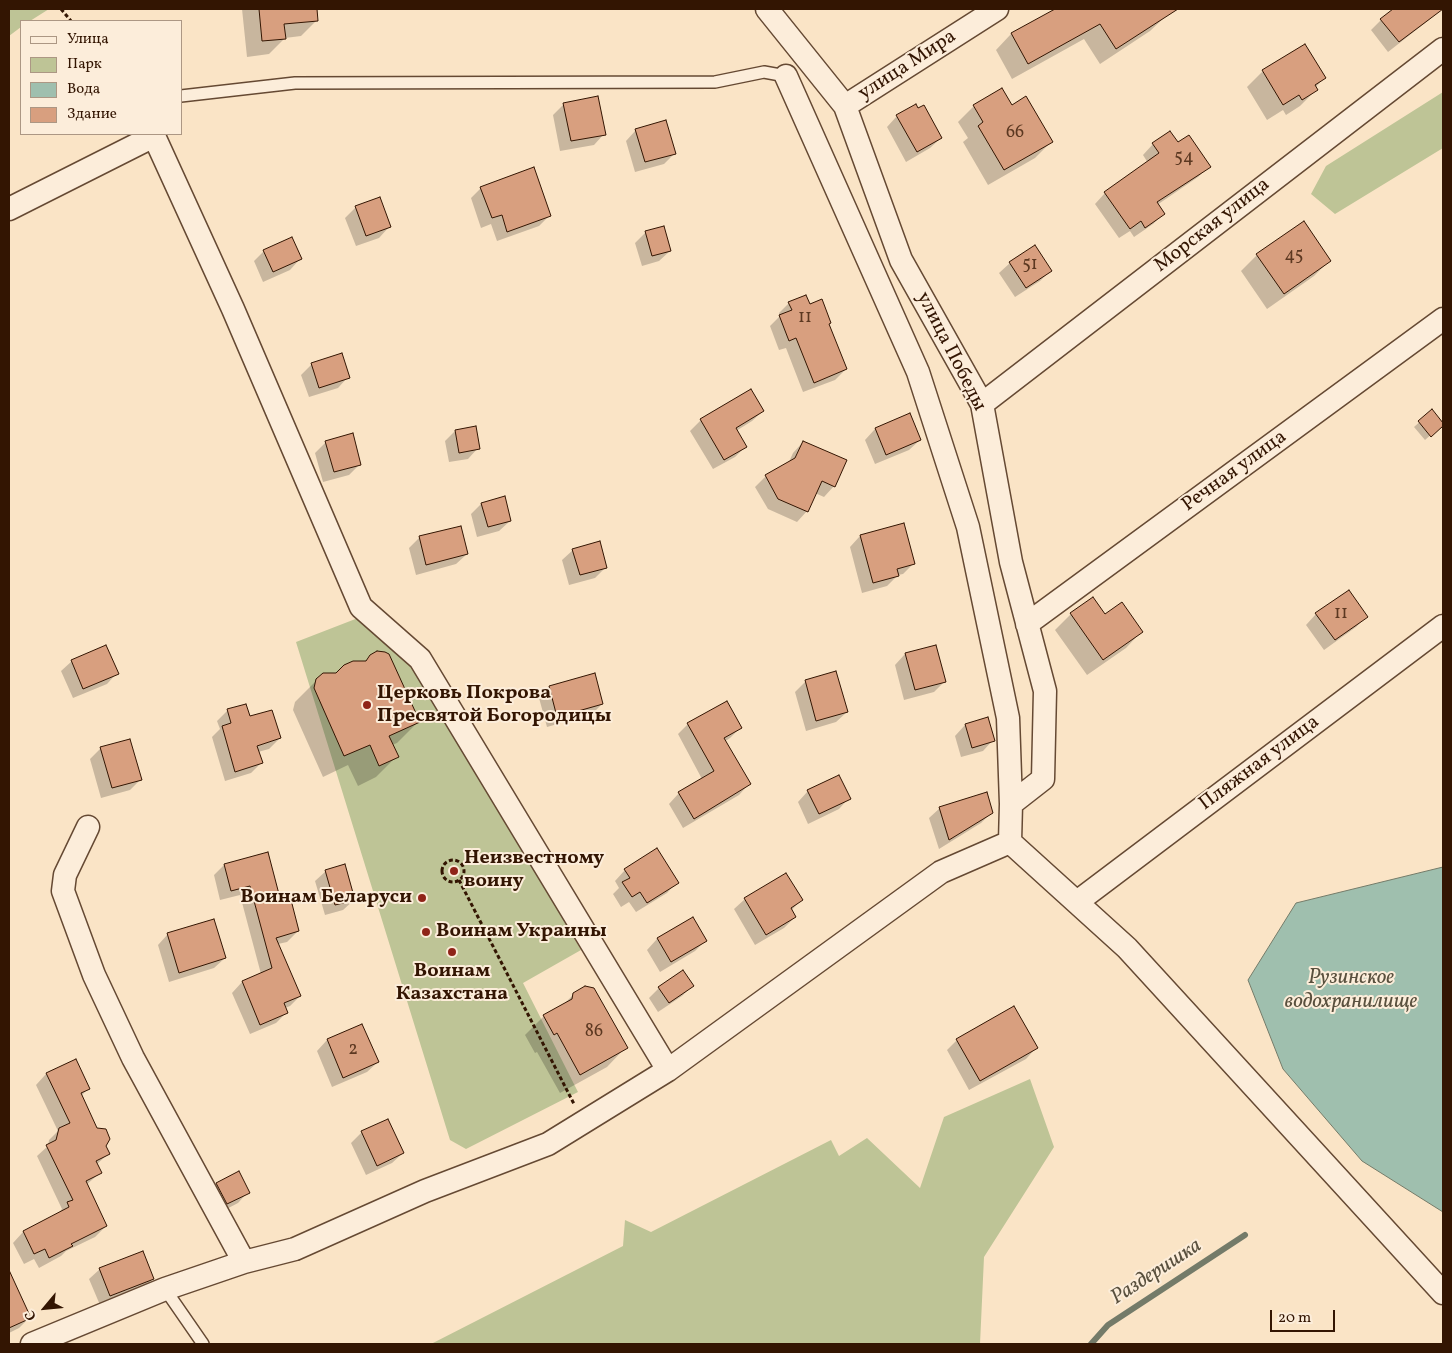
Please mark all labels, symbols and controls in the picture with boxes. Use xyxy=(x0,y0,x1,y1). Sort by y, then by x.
legend xyxy=(20,20,182,135)
street label: улица Мира xyxy=(855,25,961,107)
text: Улица xyxy=(67,29,109,50)
text: Парк xyxy=(67,54,102,75)
text: Вода xyxy=(67,79,100,100)
text: Здание xyxy=(67,104,117,125)
house number: 66 xyxy=(1006,123,1024,145)
house number: 54 xyxy=(1174,148,1194,170)
street label: Морская улица xyxy=(1150,173,1276,279)
house number: 45 xyxy=(1285,246,1303,268)
house number: 51 xyxy=(1022,255,1038,277)
street label: улица Победы xyxy=(910,288,990,416)
house number: 11 xyxy=(798,308,812,330)
street label: Речная улица xyxy=(1178,426,1292,518)
house number: 11 xyxy=(1334,604,1348,626)
place label: Церковь Покрова Пресвятой Богородицы xyxy=(377,682,611,729)
marker: Церковь Покрова Пресвятой Богородицы xyxy=(361,699,373,711)
street label: Пляжная улица xyxy=(1195,711,1325,817)
place label: Неизвестному воину xyxy=(464,847,604,894)
marker: Неизвестному воину xyxy=(448,865,460,877)
place label: Воинам Беларуси xyxy=(240,886,412,910)
marker: Воинам Беларуси xyxy=(416,892,428,904)
place label: Воинам Украины xyxy=(436,920,607,944)
marker: Воинам Украины xyxy=(420,926,432,938)
marker: Воинам Казахстана xyxy=(446,946,458,958)
place label: Воинам Казахстана xyxy=(396,960,508,1007)
water label: Рузинское водохранилище xyxy=(1285,966,1417,1016)
house number: 86 xyxy=(585,1022,603,1044)
house number: 2 xyxy=(348,1040,358,1062)
water label: Раздеришка xyxy=(1107,1234,1207,1312)
north arrow xyxy=(20,1283,70,1333)
scale bar xyxy=(1272,1300,1337,1332)
text: С xyxy=(21,1307,42,1324)
text: 20 m xyxy=(1278,1308,1311,1329)

